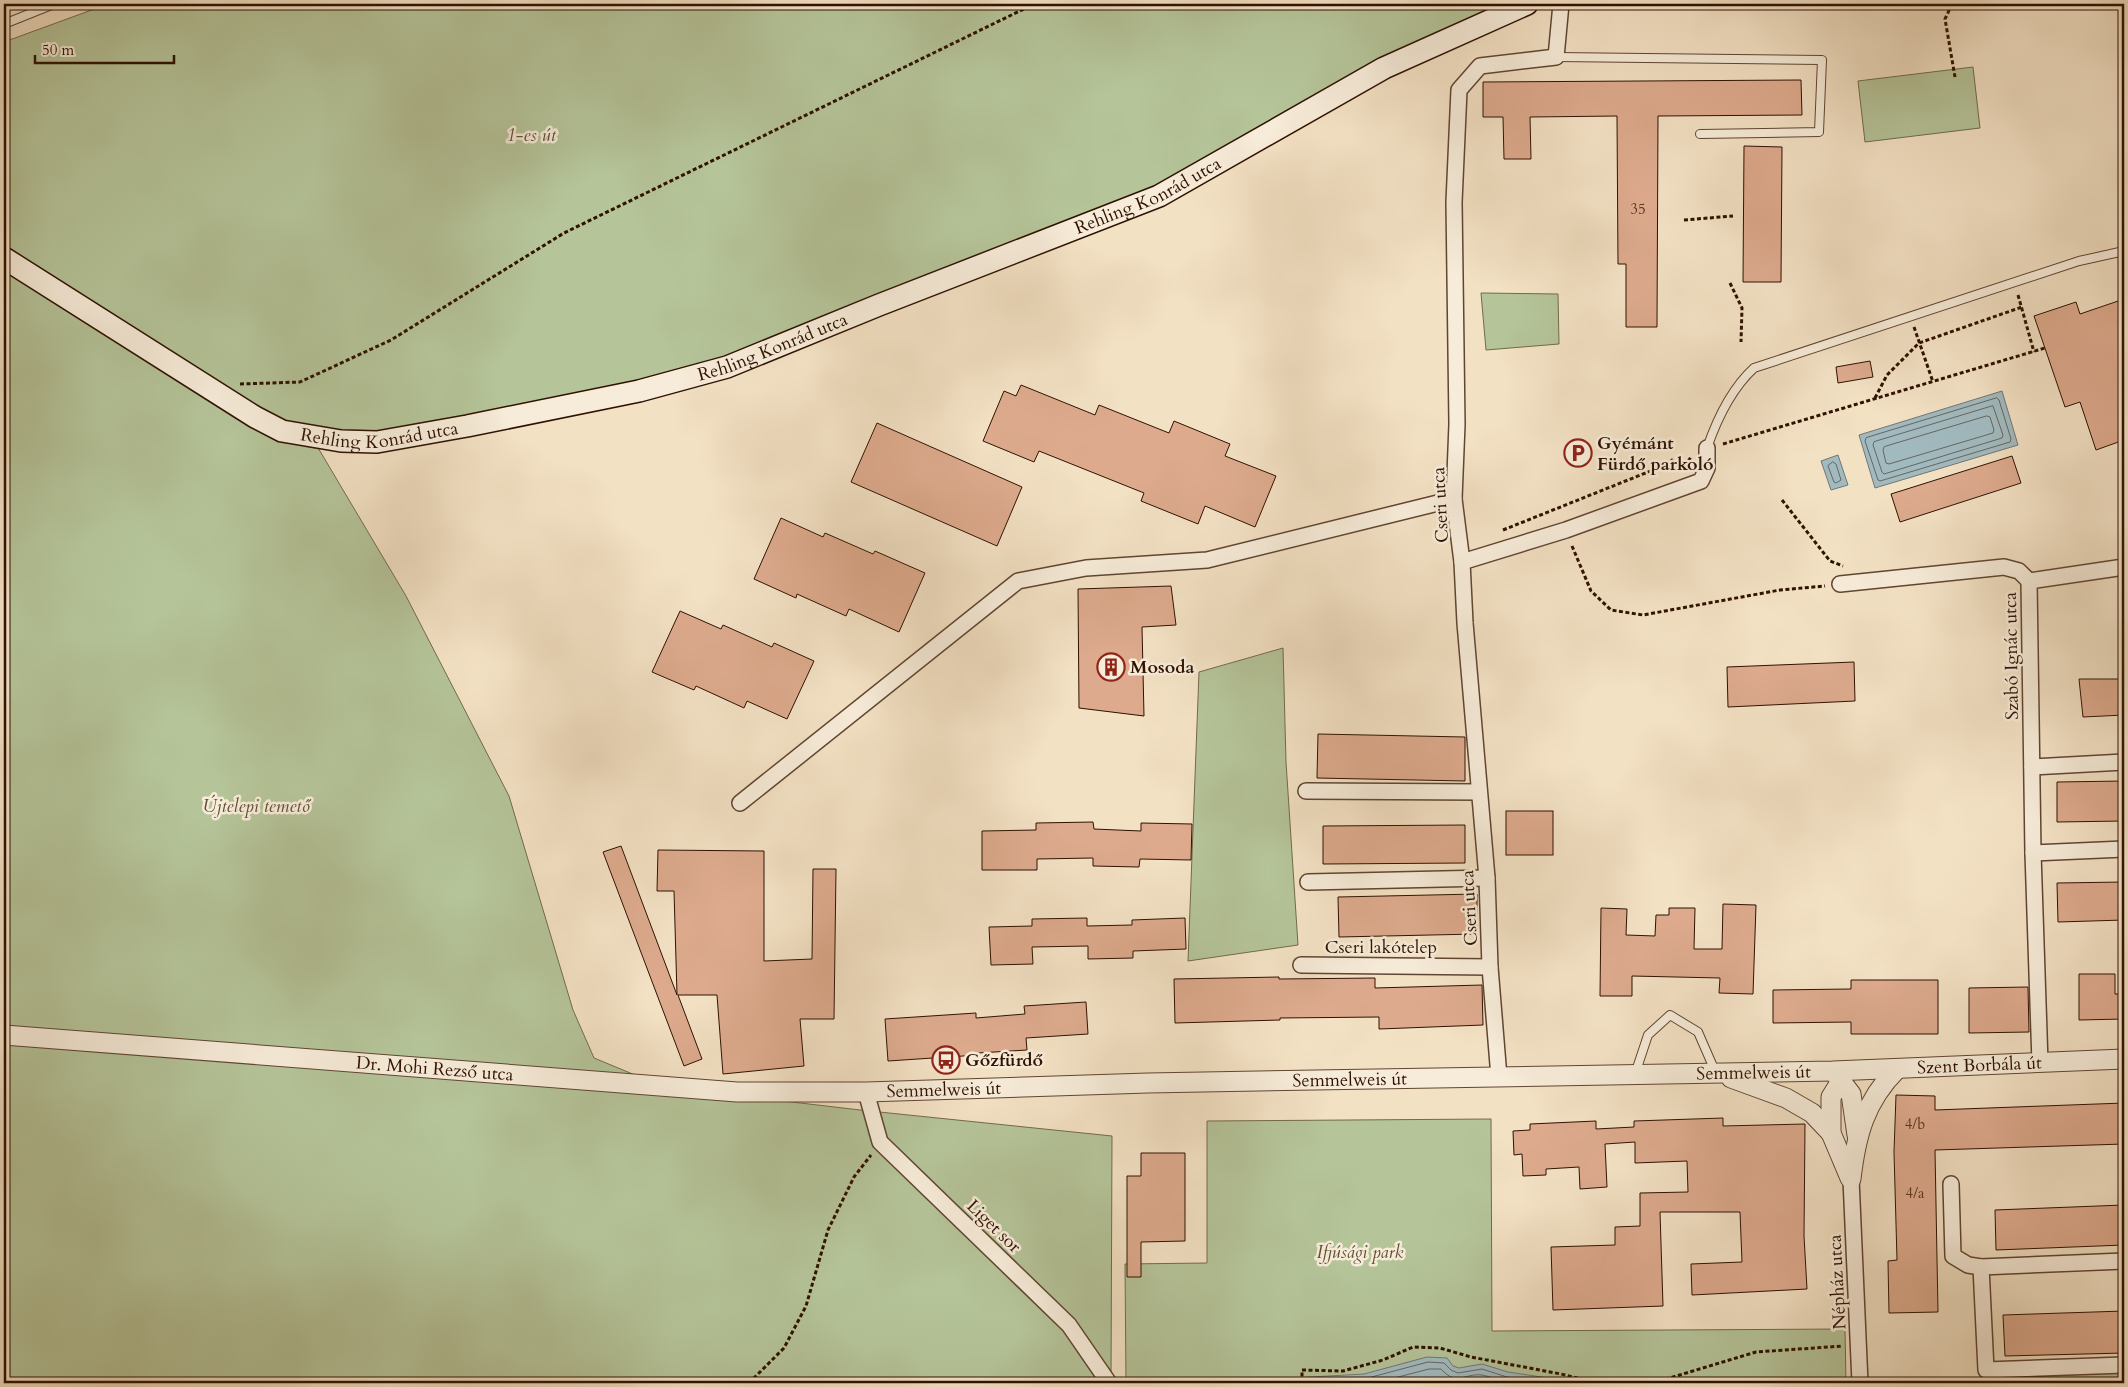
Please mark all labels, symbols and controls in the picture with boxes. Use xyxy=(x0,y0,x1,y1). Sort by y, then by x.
scale bar xyxy=(35,32,174,64)
text: 50 m xyxy=(42,40,74,60)
park label: 1-es út xyxy=(506,123,557,148)
street label: Rehling Konrád utca xyxy=(1071,151,1226,241)
house number: 35 xyxy=(1630,199,1646,219)
street label: Rehling Konrád utca xyxy=(695,307,852,387)
street label: Rehling Konrád utca xyxy=(298,416,460,455)
place label: Gyémánt Fürdő parkoló xyxy=(1597,431,1713,477)
parking icon: Gyémánt Fürdő parkoló xyxy=(1563,438,1593,468)
street label: Cseri utca xyxy=(1426,466,1455,544)
street label: Szabó Ignác utca xyxy=(1998,592,2025,720)
building icon: Mosoda xyxy=(1096,652,1126,682)
place label: Mosoda xyxy=(1130,655,1194,680)
park label: Újtelepi temető xyxy=(202,794,311,819)
street label: Cseri utca xyxy=(1455,869,1484,947)
street label: Cseri lakótelep xyxy=(1325,935,1437,960)
bus stop icon: Gőzfürdő xyxy=(931,1045,961,1075)
place label: Gőzfürdő xyxy=(965,1048,1043,1073)
street label: Dr. Mohi Rezső utca xyxy=(355,1050,515,1088)
street label: Szent Borbála út xyxy=(1917,1050,2043,1081)
street label: Semmelweis út xyxy=(1696,1059,1811,1086)
street label: Semmelweis út xyxy=(1292,1066,1407,1093)
street label: Semmelweis út xyxy=(886,1076,1002,1104)
house number: 4/b xyxy=(1905,1114,1925,1134)
house number: 4/a xyxy=(1905,1183,1925,1203)
street label: Liget sor xyxy=(961,1194,1027,1259)
street label: Népház utca xyxy=(1823,1234,1852,1330)
park label: Ifjúsági park xyxy=(1317,1240,1404,1265)

